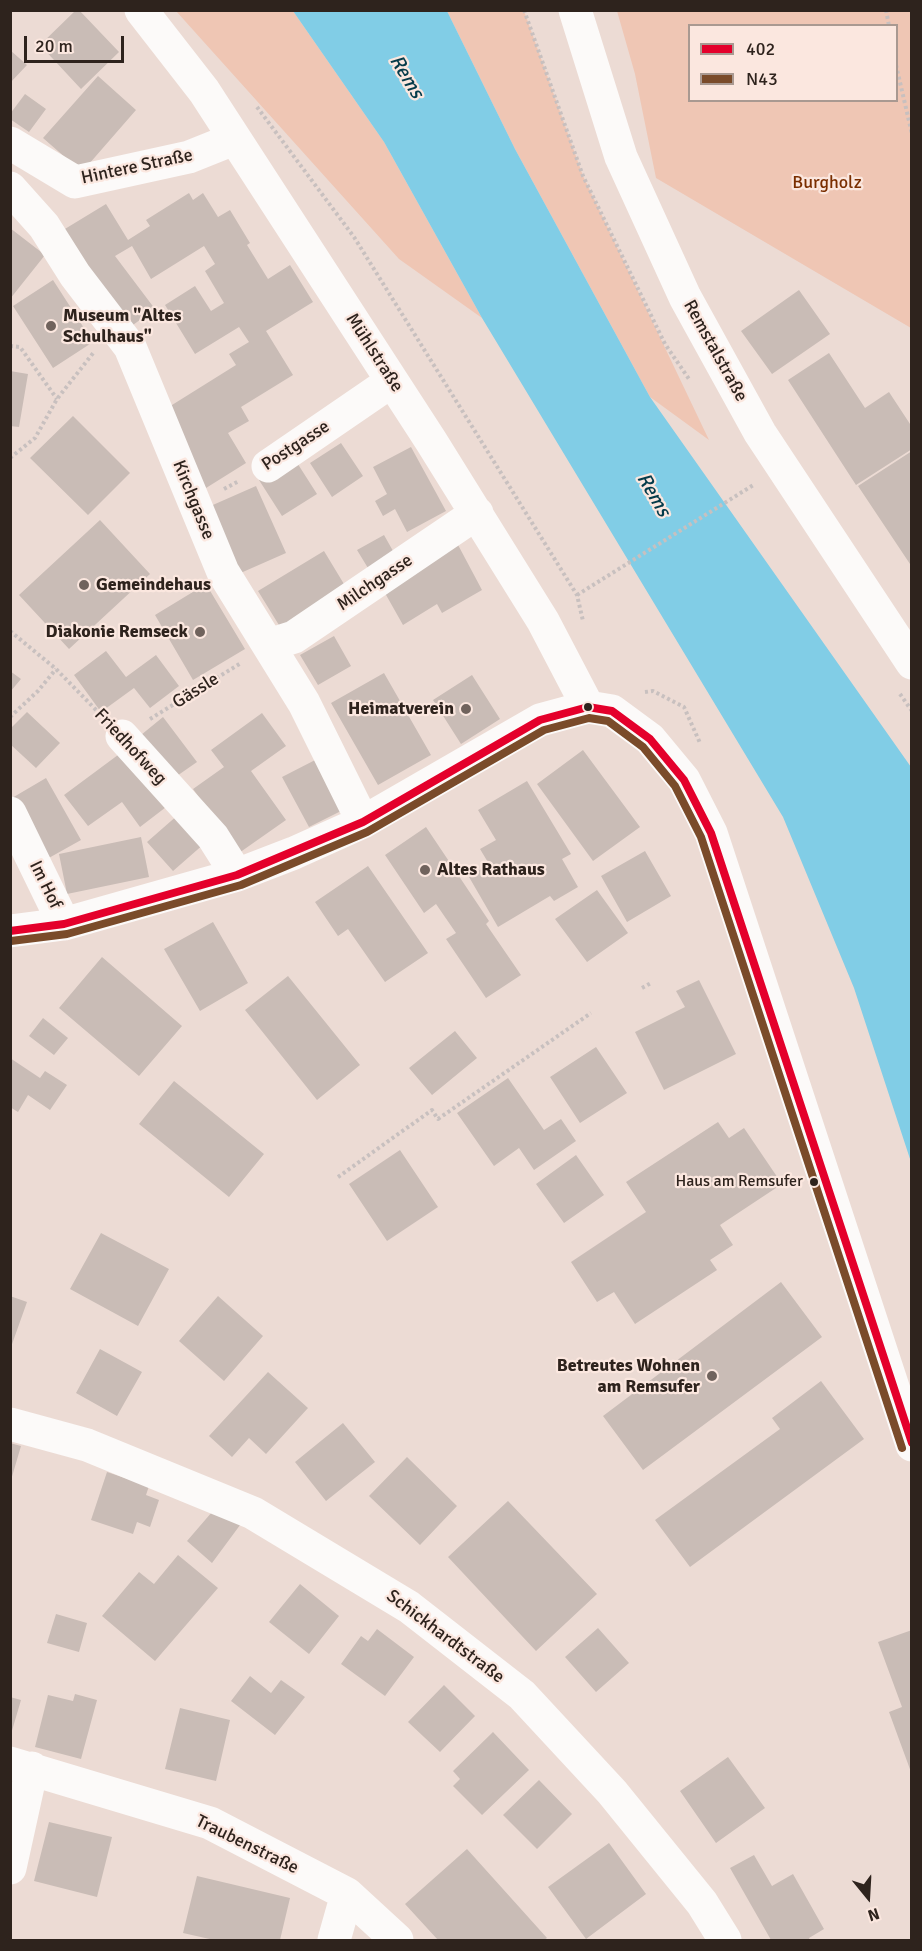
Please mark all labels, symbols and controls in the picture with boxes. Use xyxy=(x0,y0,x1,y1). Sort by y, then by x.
scale bar xyxy=(27,24,128,62)
legend xyxy=(688,24,898,102)
text: 20 m xyxy=(35,35,73,57)
text: 402 xyxy=(746,38,775,60)
water label: Rems xyxy=(384,51,428,103)
text: N43 xyxy=(746,68,778,90)
street label: Hintere Straße xyxy=(79,145,195,189)
park label: Burgholz xyxy=(792,172,862,194)
street label: Remstalstraße xyxy=(678,297,752,405)
place label: Museum "Altes Schulhaus" xyxy=(63,305,181,348)
street label: Mühlstraße xyxy=(341,310,407,396)
marker: Museum "Altes Schulhaus" xyxy=(44,319,58,333)
street label: Postgasse xyxy=(258,416,334,476)
street label: Kirchgasse xyxy=(167,457,219,543)
water label: Rems xyxy=(631,469,675,521)
street label: Milchgasse xyxy=(333,550,417,616)
place label: Gemeindehaus xyxy=(96,574,211,596)
marker: Gemeindehaus xyxy=(77,578,91,592)
place label: Diakonie Remseck xyxy=(46,621,188,643)
marker: Diakonie Remseck xyxy=(193,625,207,639)
street label: Gässle xyxy=(169,668,223,714)
place label: Heimatverein xyxy=(348,698,454,720)
unlabelled marker xyxy=(582,701,594,713)
marker: Heimatverein xyxy=(459,702,473,716)
street label: Friedhofweg xyxy=(89,704,171,790)
street label: Im Hof xyxy=(24,857,66,913)
place label: Altes Rathaus xyxy=(437,859,545,881)
marker: Altes Rathaus xyxy=(418,863,432,877)
place label: Haus am Remsufer xyxy=(675,1172,803,1192)
marker: Haus am Remsufer xyxy=(808,1176,820,1188)
place label: Betreutes Wohnen am Remsufer xyxy=(557,1355,700,1398)
marker: Betreutes Wohnen am Remsufer xyxy=(705,1369,719,1383)
street label: Schickhardtstraße xyxy=(382,1586,508,1688)
street label: Traubenstraße xyxy=(192,1811,302,1879)
north arrow xyxy=(838,1867,898,1927)
text: N xyxy=(865,1903,882,1925)

